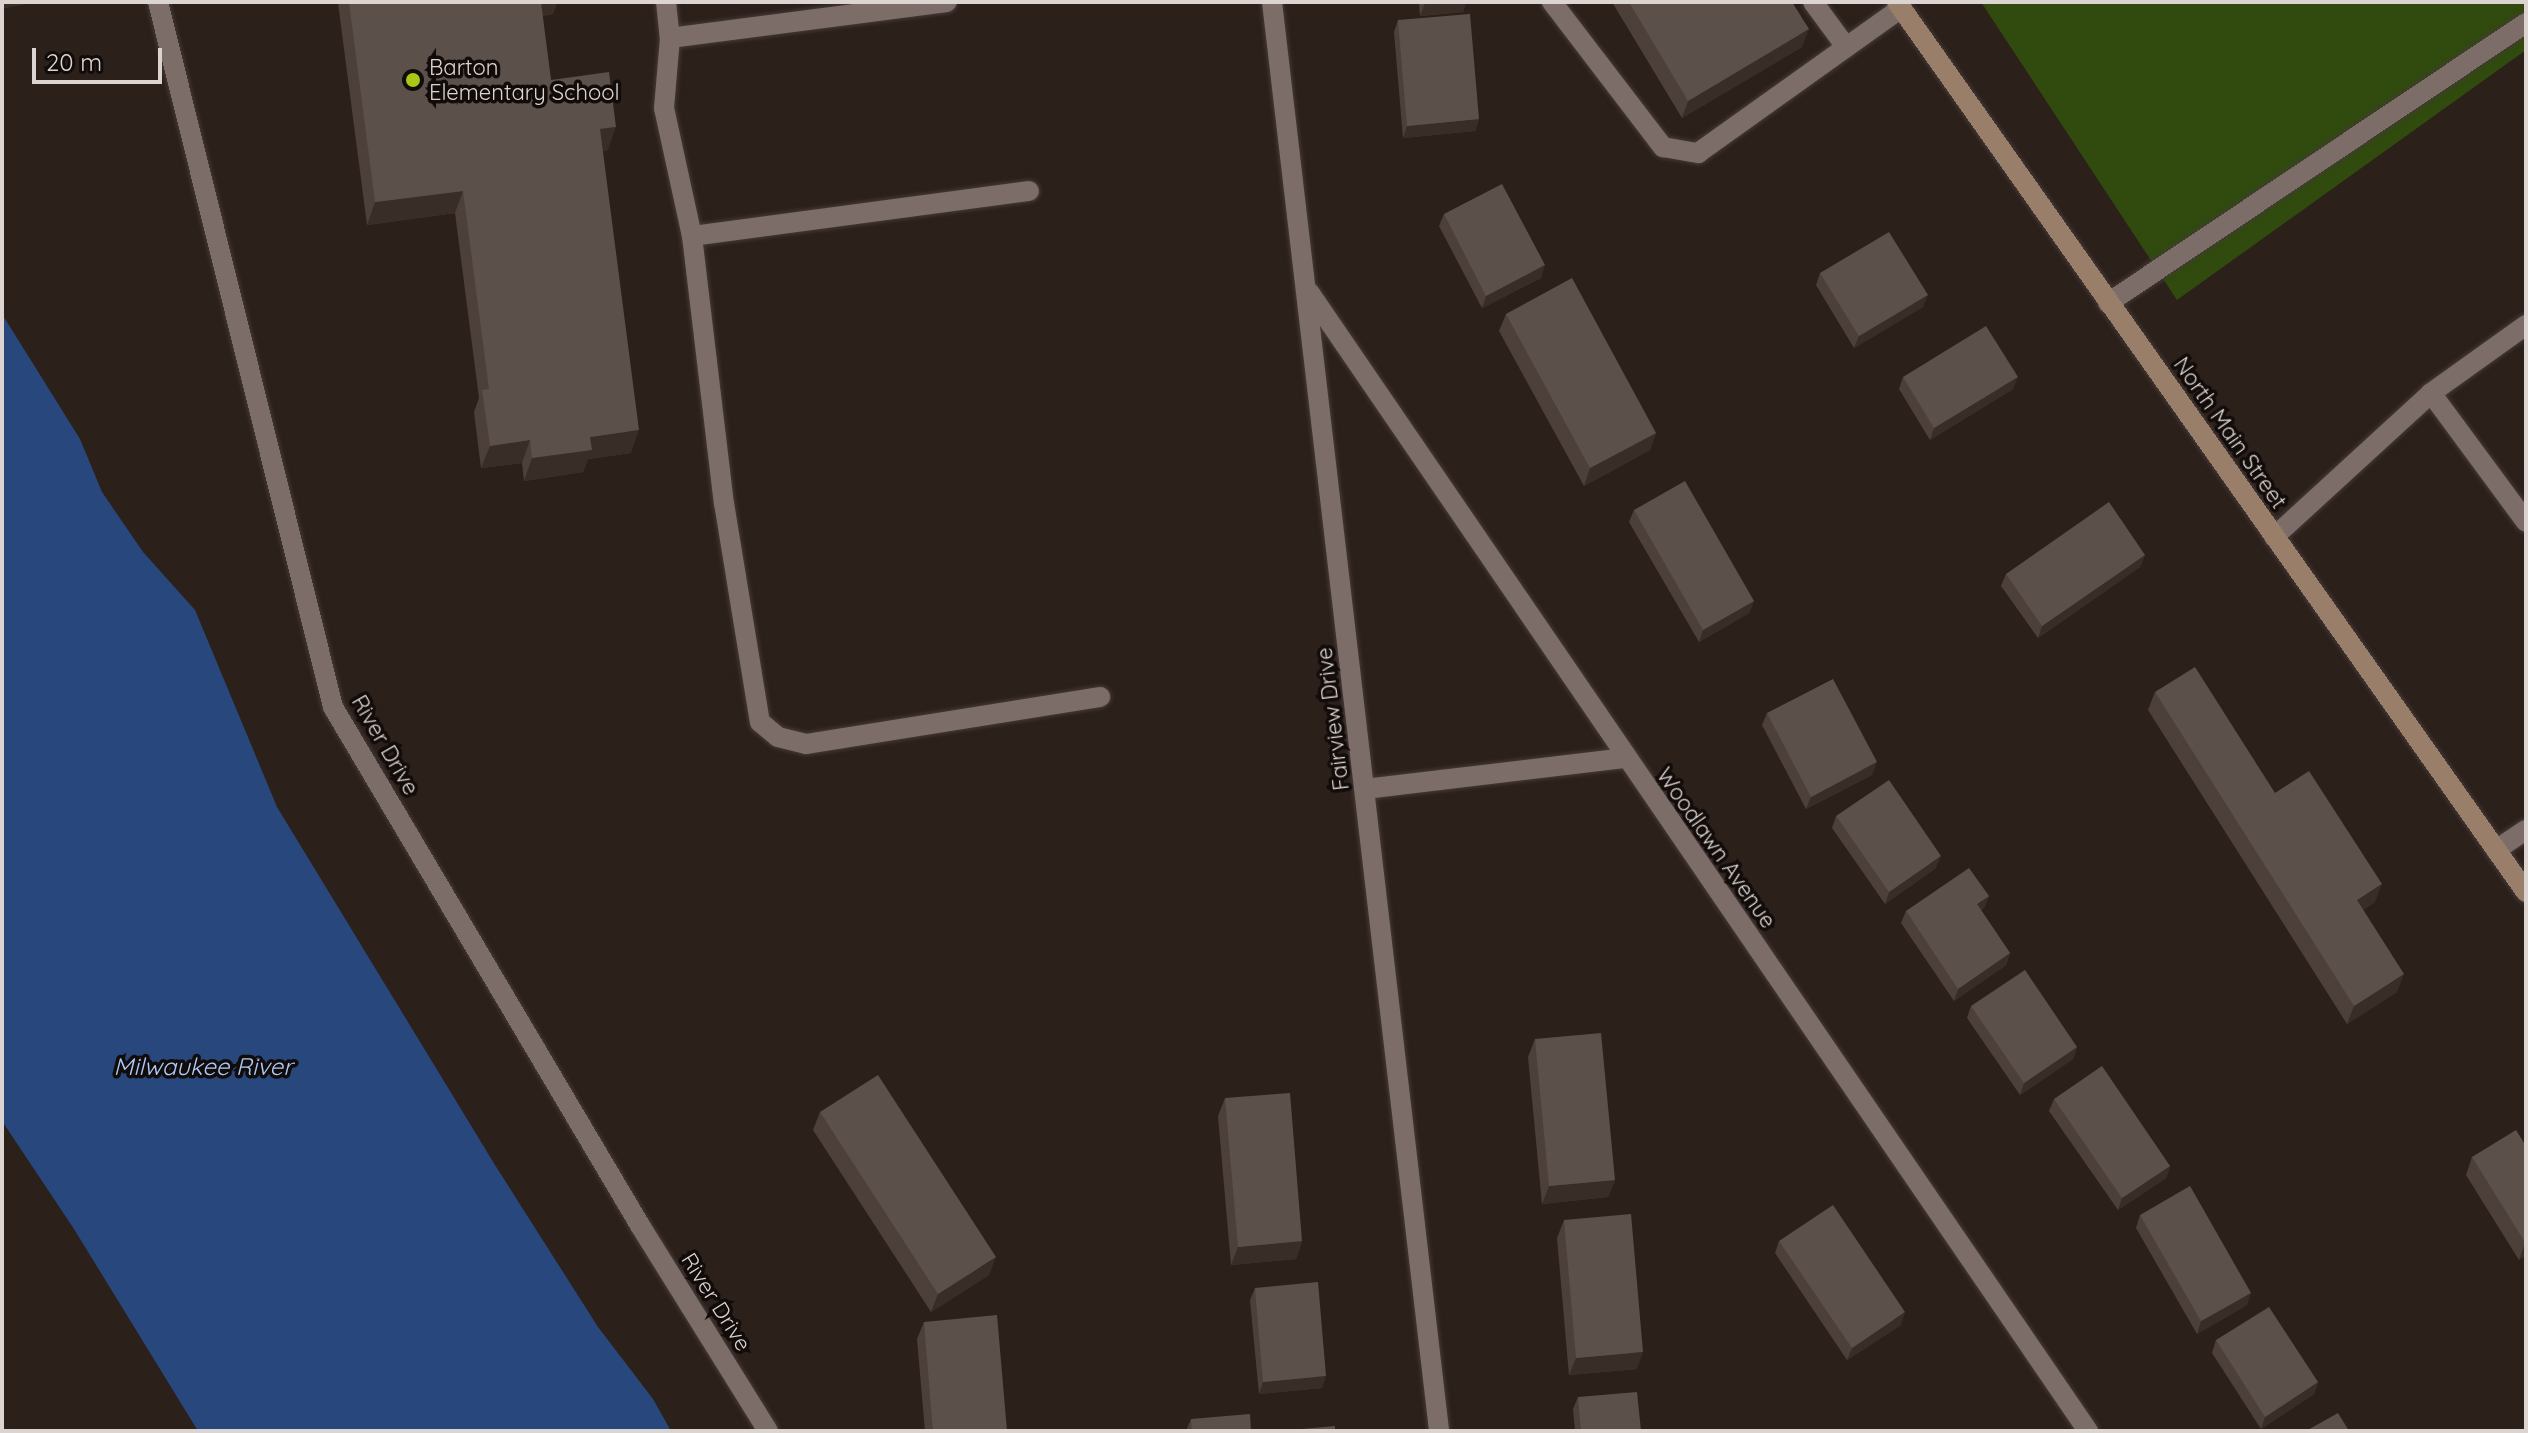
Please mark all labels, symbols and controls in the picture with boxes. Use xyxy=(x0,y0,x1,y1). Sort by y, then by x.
scale bar xyxy=(36,32,166,82)
text: 20 m xyxy=(46,47,102,77)
place label: Barton Elementary School xyxy=(429,54,620,106)
marker: Barton Elementary School xyxy=(404,71,422,89)
street label: North Main Street xyxy=(2168,352,2292,514)
street label: Fairview Drive xyxy=(1311,646,1355,792)
street label: River Drive xyxy=(346,690,424,800)
street label: Woodlawn Avenue xyxy=(1651,763,1781,933)
water label: Milwaukee River xyxy=(114,1053,292,1081)
street label: River Drive xyxy=(675,1248,757,1356)

